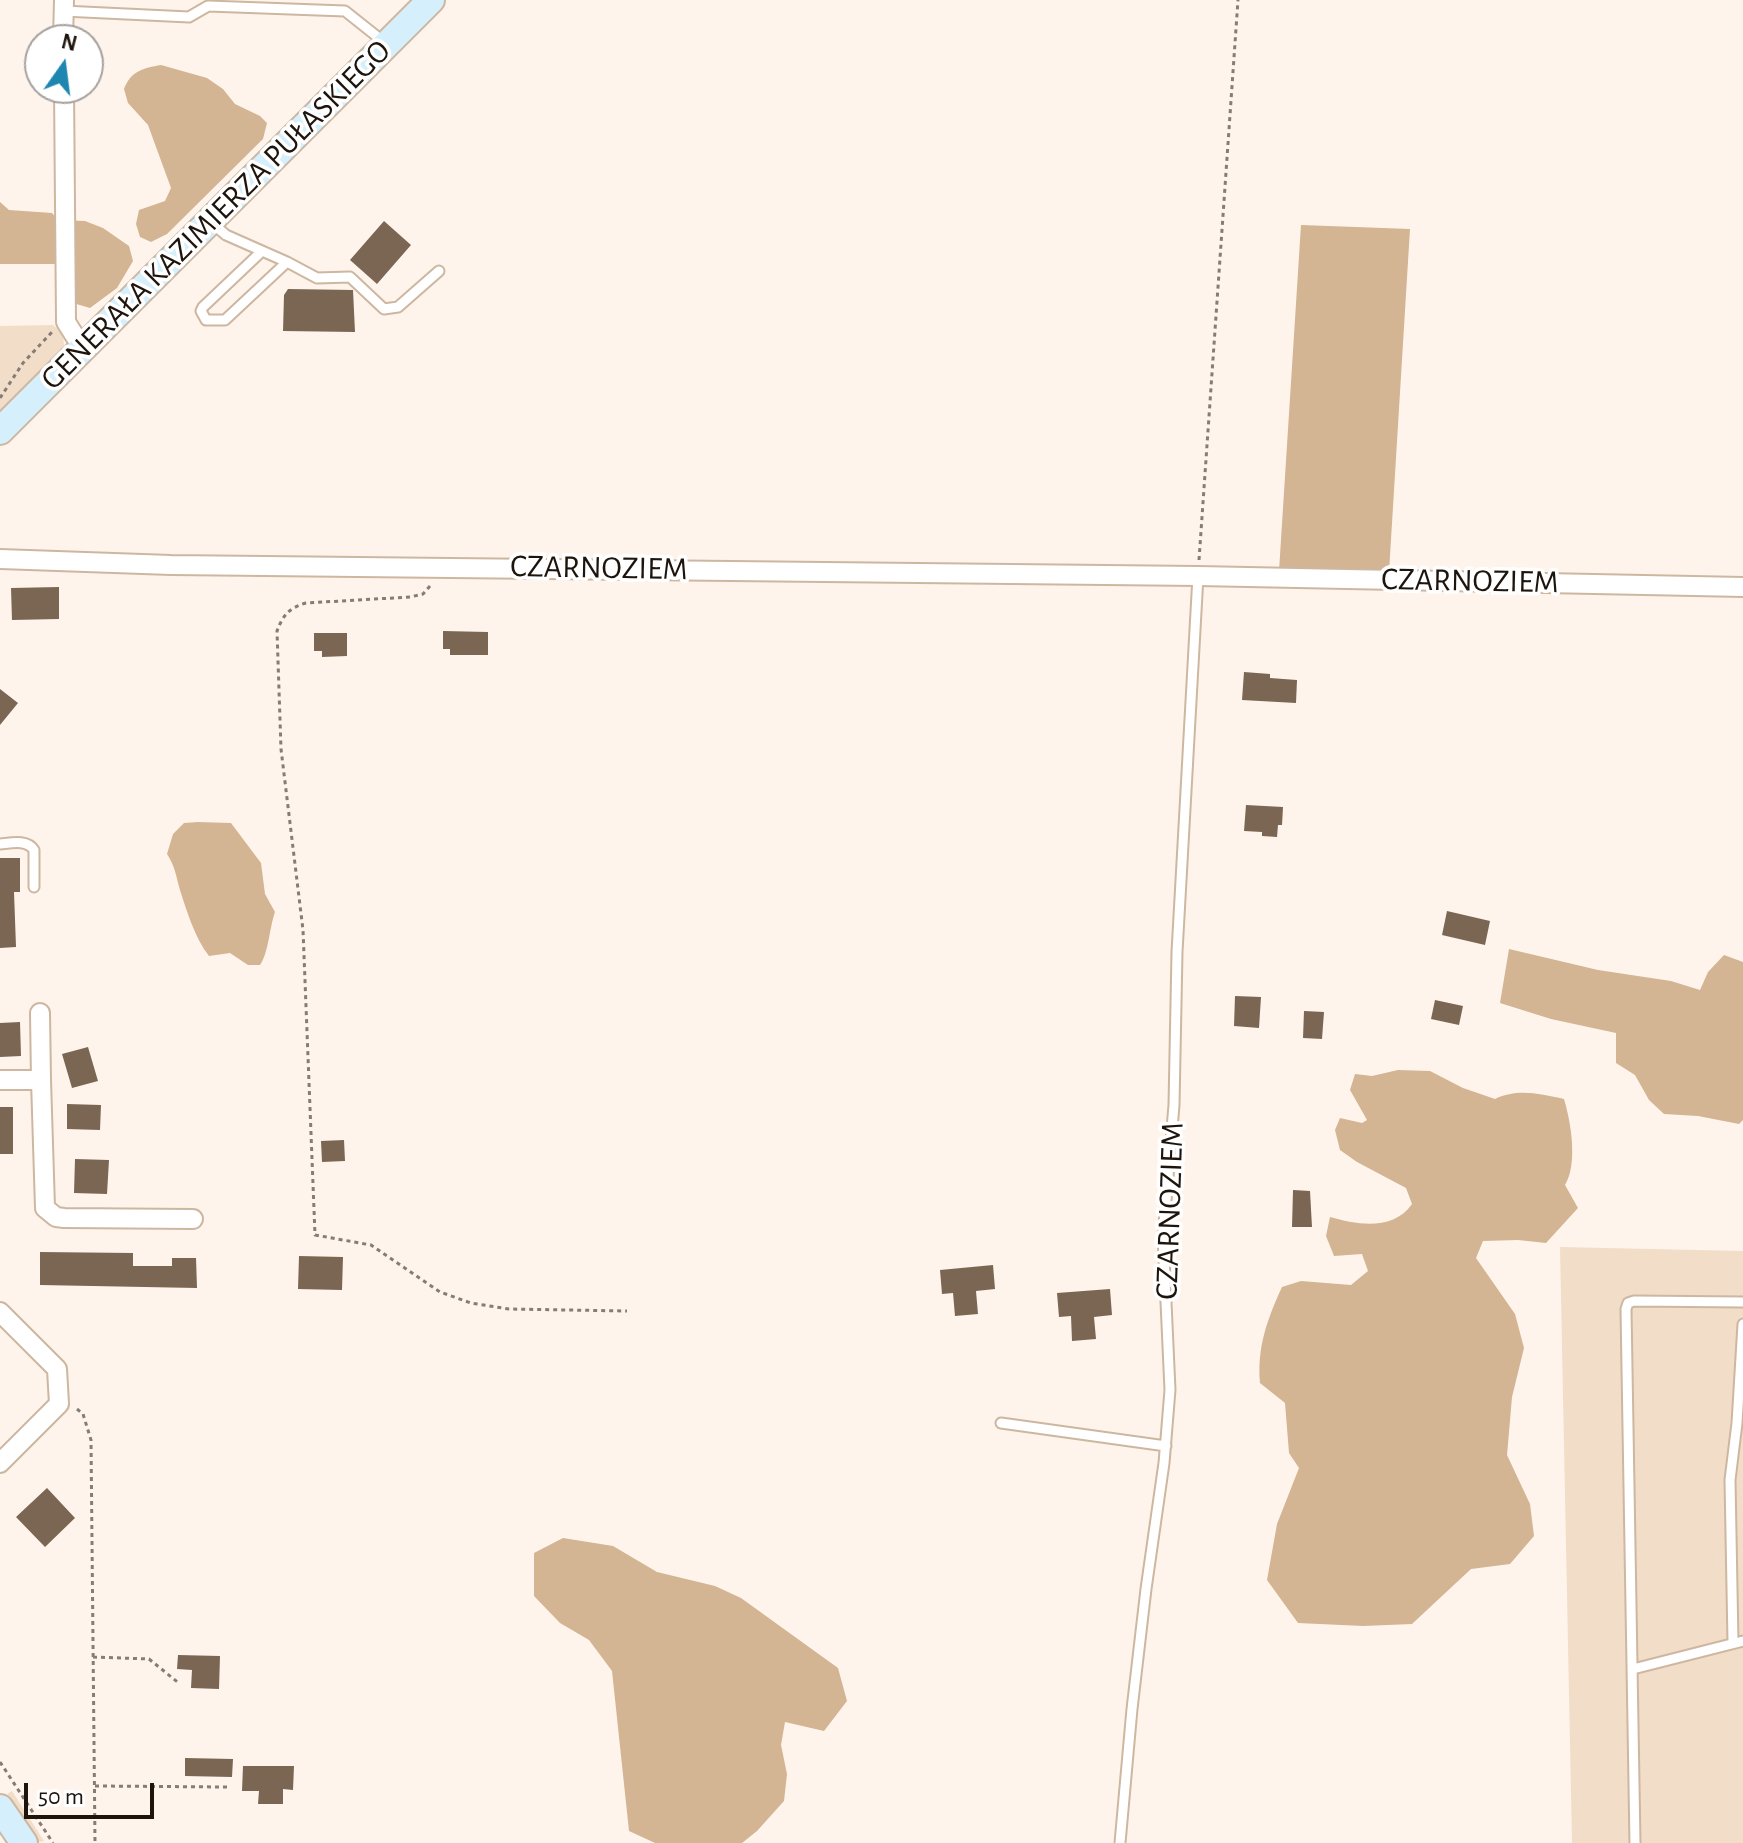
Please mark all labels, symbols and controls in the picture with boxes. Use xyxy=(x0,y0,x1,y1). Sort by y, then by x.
north arrow xyxy=(24,24,104,104)
street label: GENERAŁA KAZIMIERZA PUŁASKIEGO xyxy=(33,32,399,398)
street label: CZARNOZIEM xyxy=(510,547,688,589)
street label: CZARNOZIEM xyxy=(1381,560,1559,602)
street label: CZARNOZIEM xyxy=(1148,1122,1192,1300)
scale bar xyxy=(28,1767,158,1817)
text: 50 m xyxy=(38,1785,84,1809)

